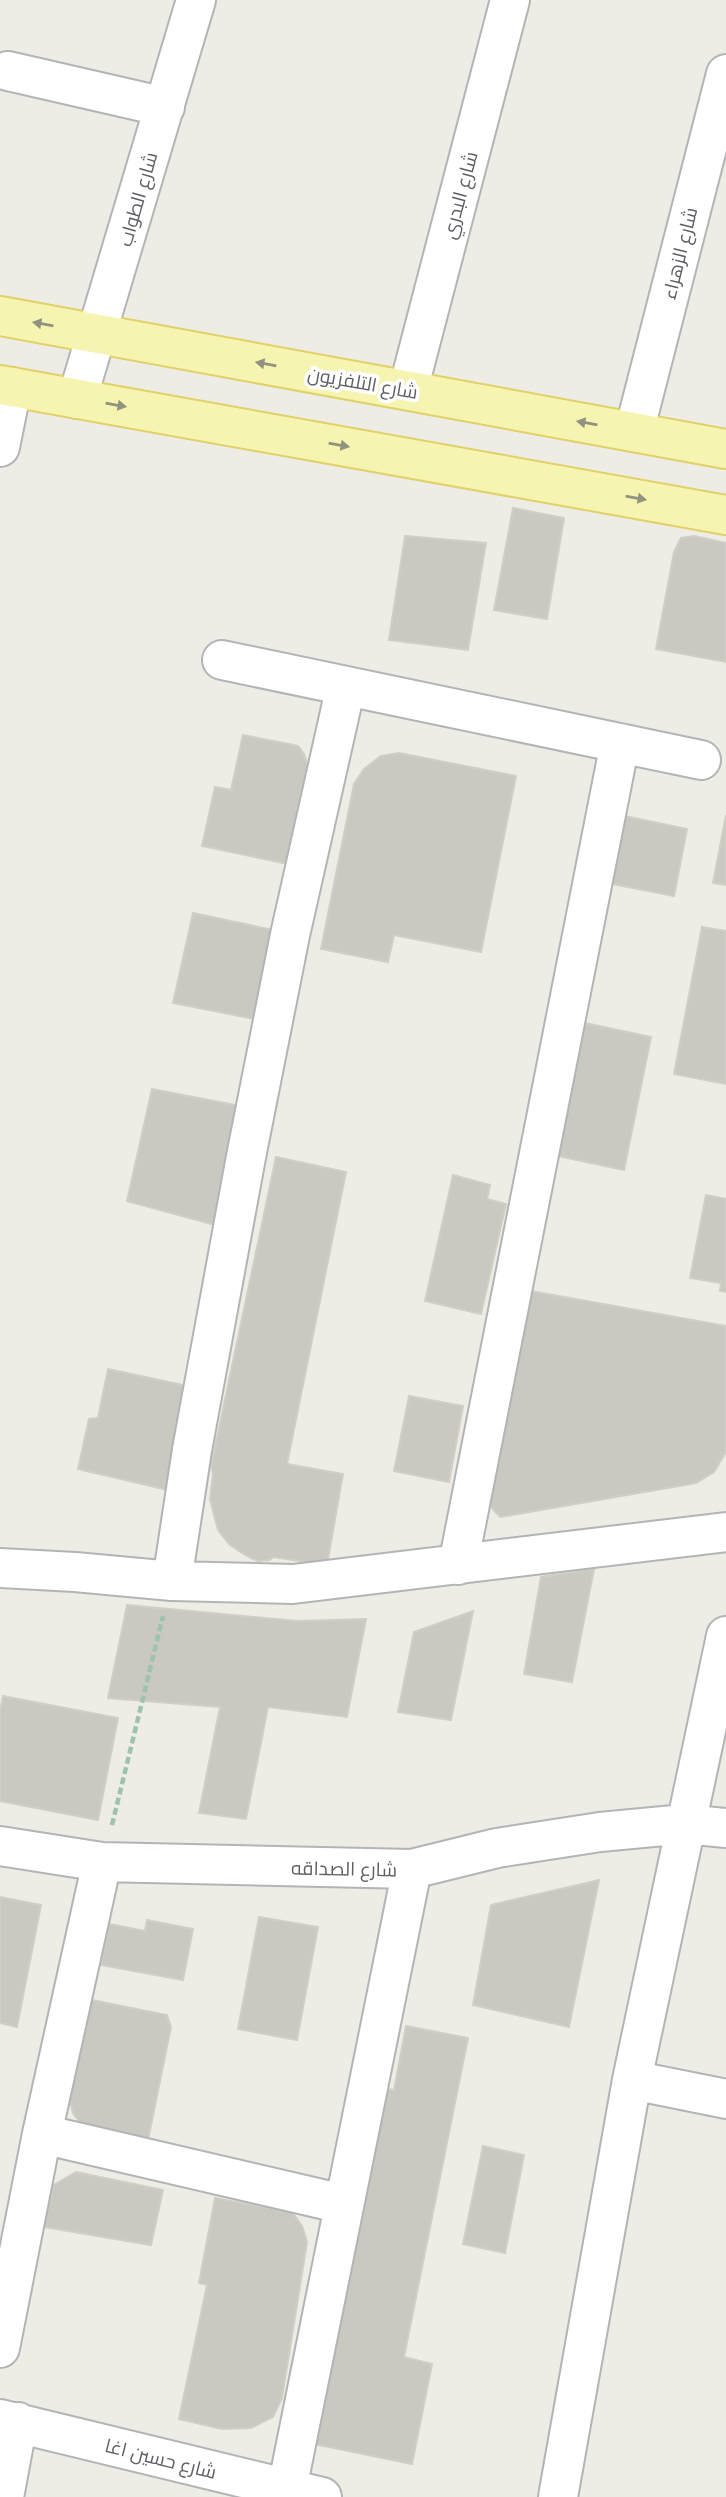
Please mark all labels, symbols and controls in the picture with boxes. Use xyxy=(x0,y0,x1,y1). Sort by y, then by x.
street label: شارع الطواب xyxy=(113,149,164,250)
street label: شارع البدري xyxy=(436,149,486,242)
street label: شارع الزهراء xyxy=(656,205,704,302)
one-way arrow xyxy=(32,318,54,329)
one-way arrow xyxy=(255,359,277,370)
street label: شارع التلفزيون xyxy=(306,361,420,406)
one-way arrow xyxy=(105,400,127,411)
one-way arrow xyxy=(576,417,598,428)
one-way arrow xyxy=(329,440,351,451)
one-way arrow xyxy=(625,493,647,504)
street label: شارع الصداقه xyxy=(291,1856,397,1883)
street label: شارع حسين اغا xyxy=(102,2433,219,2486)

